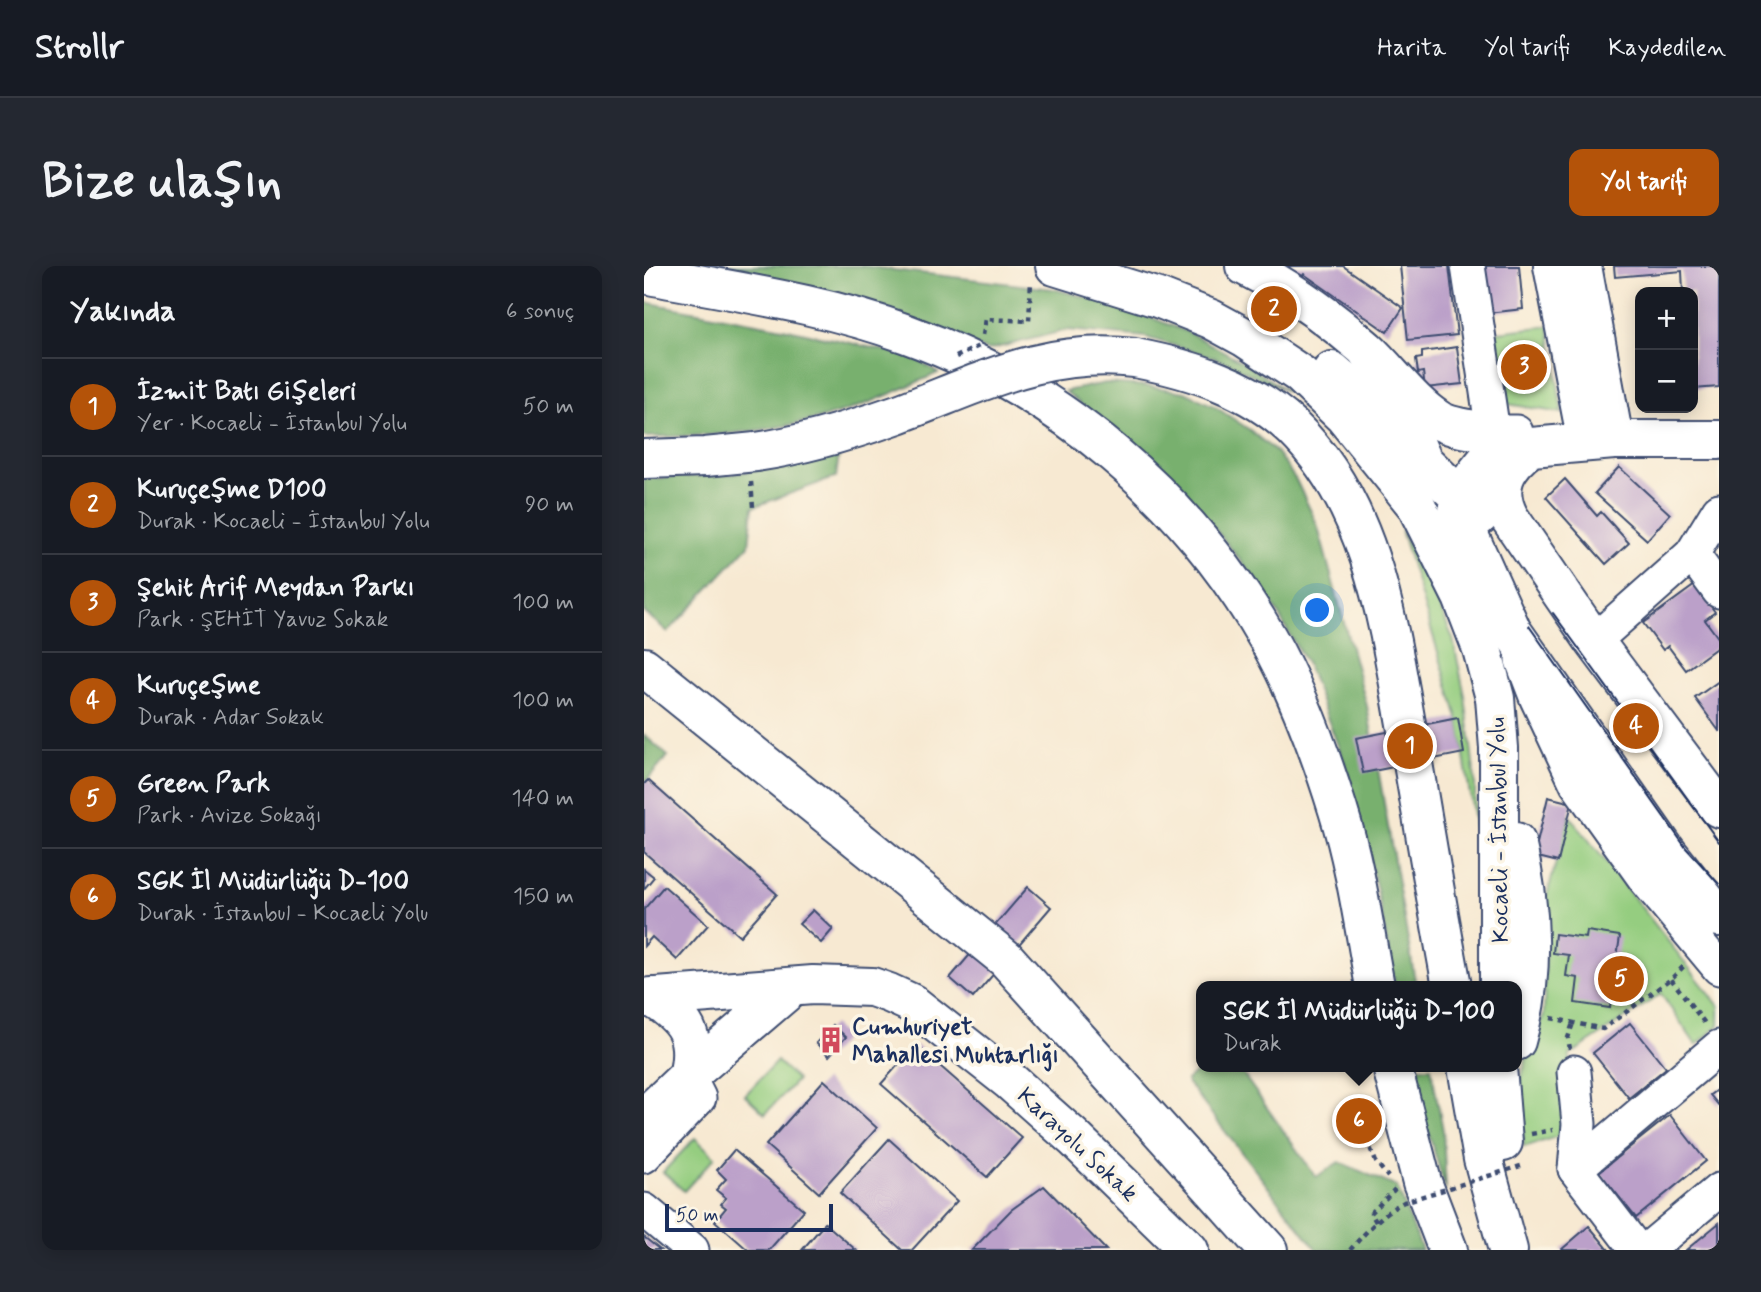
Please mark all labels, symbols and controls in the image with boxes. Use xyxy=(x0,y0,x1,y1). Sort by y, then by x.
text: Strollr xyxy=(35,26,124,70)
text: Harita xyxy=(1377,33,1446,64)
text: Yol tarifi xyxy=(1484,33,1570,64)
text: Kaydedilen xyxy=(1608,33,1726,64)
button: Yol tarifi xyxy=(1569,149,1719,216)
text: Bize ulaşın xyxy=(42,150,282,215)
pin: 2 xyxy=(1251,283,1297,335)
map controls xyxy=(1635,287,1698,413)
button: + xyxy=(1635,287,1698,350)
text: Yakında xyxy=(70,292,176,331)
text: 6 sonuç xyxy=(506,297,574,327)
pin: 3 xyxy=(1501,341,1547,393)
button: − xyxy=(1635,350,1698,413)
text: İzmit Batı Gişeleri xyxy=(137,375,356,409)
text: 1 xyxy=(88,392,98,422)
text: 50 m xyxy=(523,392,574,422)
text: Yer · Kocaeli - İstanbul Yolu xyxy=(137,409,407,439)
text: Kuruçeşme D100 xyxy=(137,473,327,507)
text: 2 xyxy=(87,490,99,520)
text: 90 m xyxy=(525,490,574,520)
text: Durak · Kocaeli - İstanbul Yolu xyxy=(137,507,430,537)
text: Şehit Arif Meydan Parkı xyxy=(137,571,415,605)
text: 3 xyxy=(88,588,98,618)
text: 100 m xyxy=(512,588,574,618)
your location xyxy=(1300,593,1334,627)
text: Park · ŞEHİT Yavuz Sokak xyxy=(137,605,388,635)
text: Kuruçeşme xyxy=(137,669,260,703)
text: 4 xyxy=(86,686,100,716)
text: 100 m xyxy=(512,686,574,716)
pin: 4 xyxy=(1613,700,1659,752)
text: Durak · Adar Sokak xyxy=(137,703,324,733)
street label: Kocaeli - İstanbul Yolu xyxy=(1482,717,1517,943)
pin: 1 xyxy=(1387,720,1433,772)
text: Green Park xyxy=(137,767,270,801)
text: 5 xyxy=(86,784,100,814)
text: 140 m xyxy=(511,784,574,814)
text: Park · Avize Sokağı xyxy=(137,801,322,831)
text: SGK İl Müdürlüğü D-100 xyxy=(137,865,409,899)
text: 6 xyxy=(87,882,99,912)
text: 150 m xyxy=(513,882,574,912)
text: Durak · İstanbul - Kocaeli Yolu xyxy=(137,899,428,929)
pin: 5 xyxy=(1598,953,1644,1005)
popup xyxy=(1196,981,1522,1072)
text: SGK İl Müdürlüğü D-100 xyxy=(1223,995,1495,1029)
place label: Cumhuriyet Mahallesi Muhtarlığı xyxy=(852,1012,1059,1072)
building icon: Cumhuriyet Mahallesi Muhtarlığı xyxy=(816,1025,846,1055)
text: Durak xyxy=(1223,1029,1281,1059)
street label: Karayolu Sokak xyxy=(1010,1081,1144,1209)
pin: 6 xyxy=(1336,1095,1382,1147)
scale bar xyxy=(665,1201,833,1233)
text: 50 m xyxy=(676,1203,719,1228)

